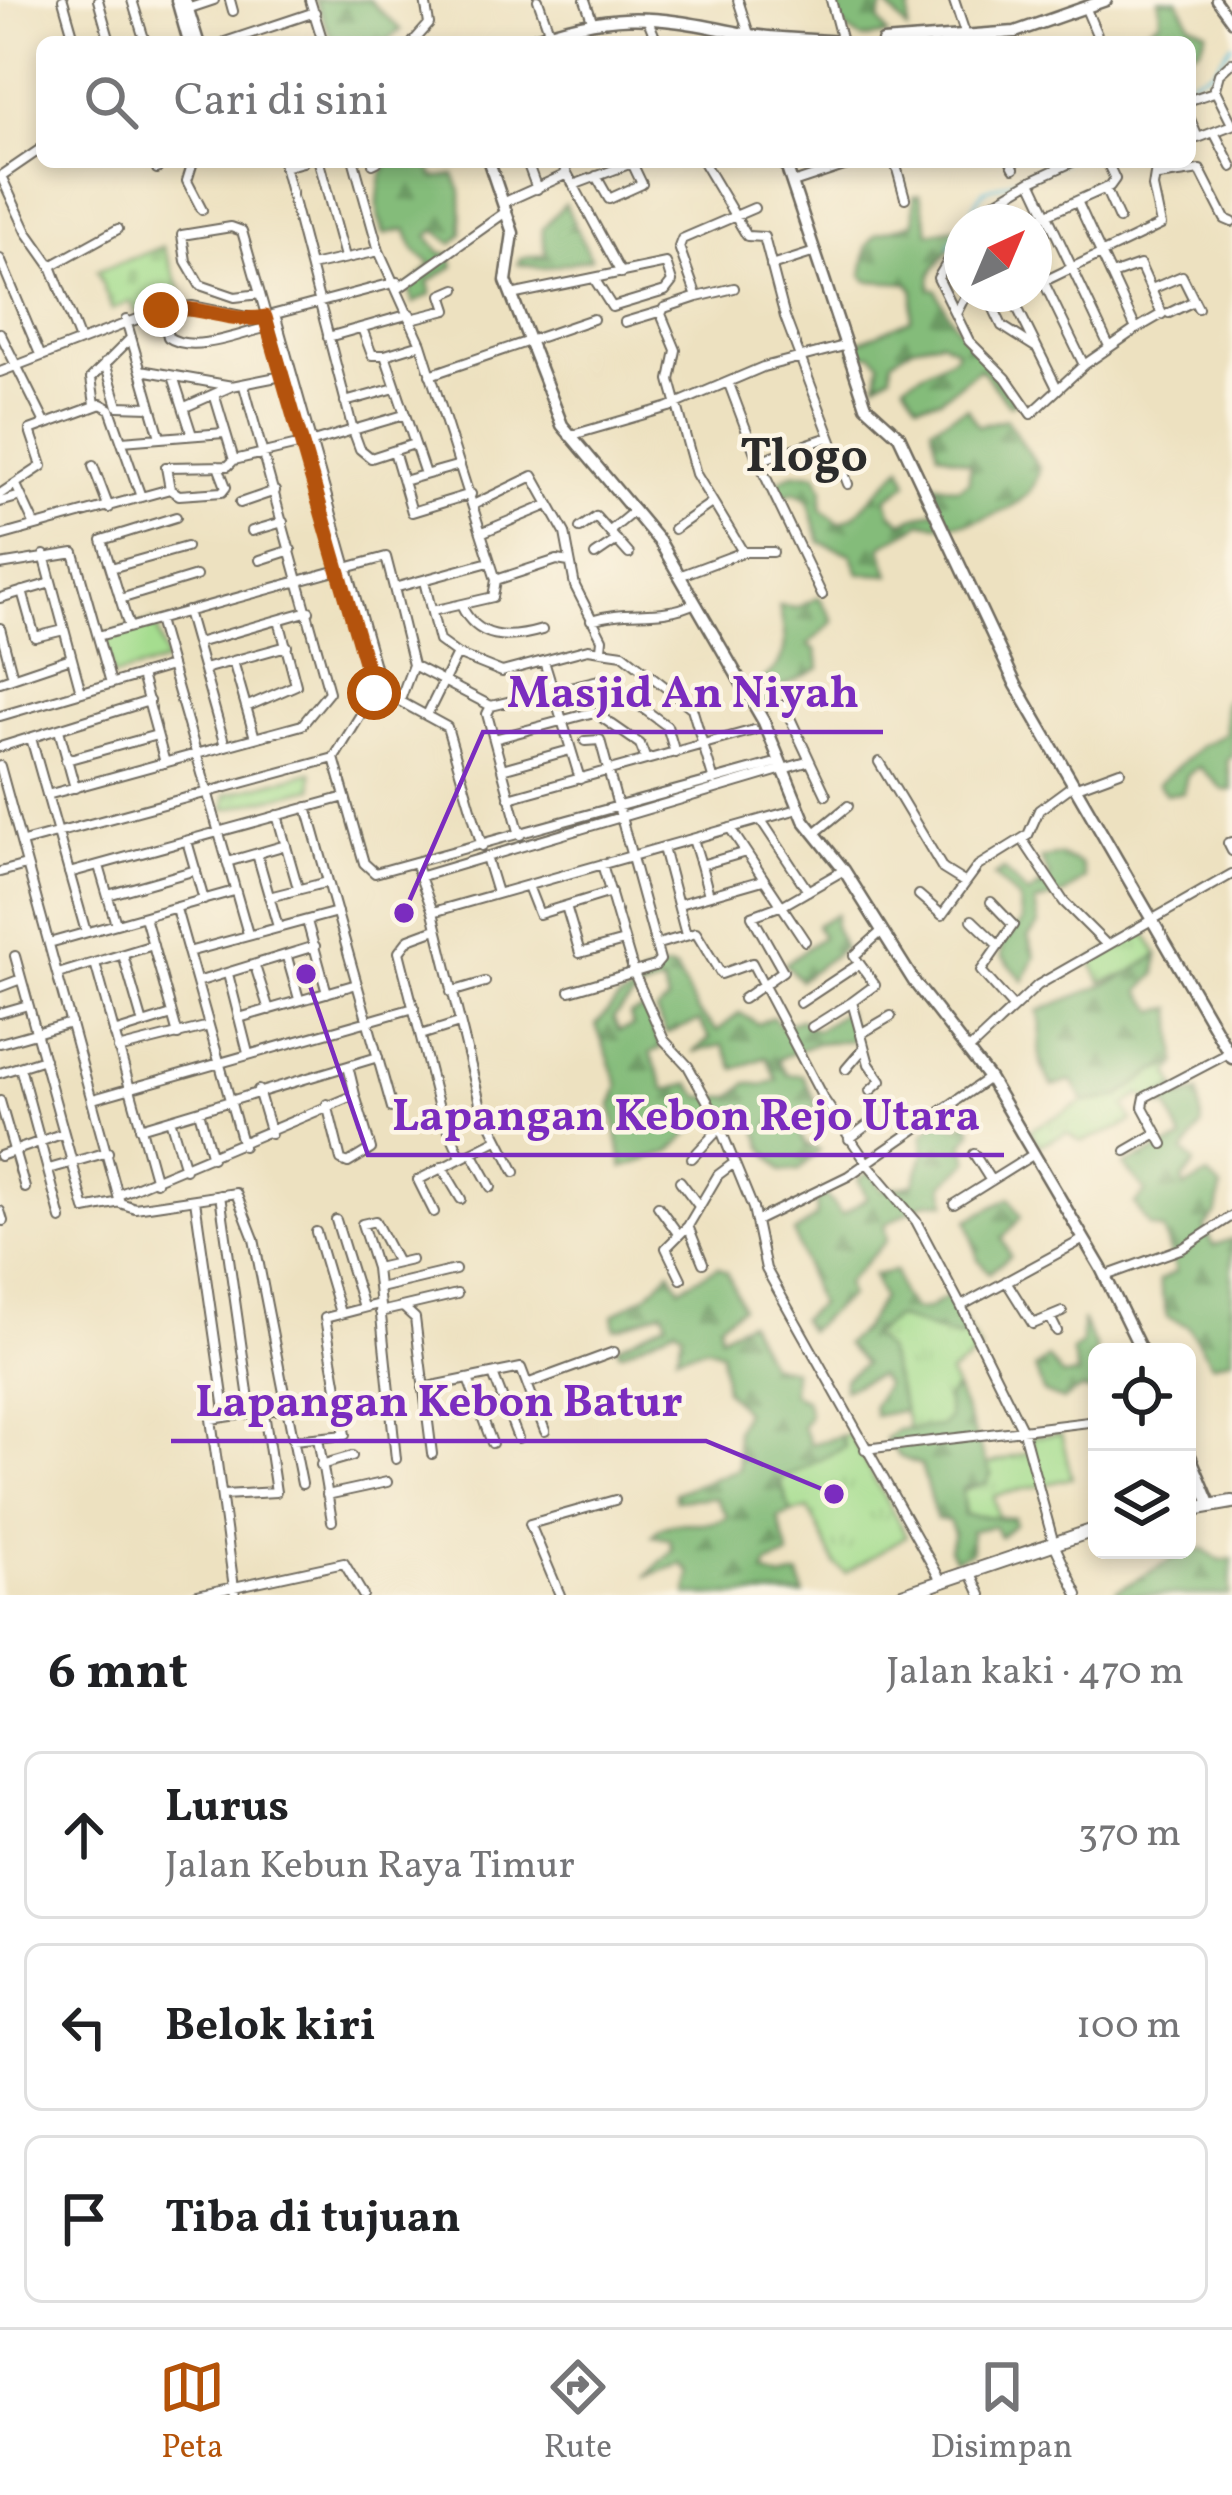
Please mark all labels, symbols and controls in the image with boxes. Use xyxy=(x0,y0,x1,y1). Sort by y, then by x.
search box xyxy=(36,36,1196,168)
icon: search xyxy=(78,69,144,135)
text: Cari di sini xyxy=(174,71,388,134)
north arrow xyxy=(944,204,1052,312)
route end xyxy=(134,283,188,337)
district label: Tlogo xyxy=(740,425,868,492)
callout: Masjid An Niyah xyxy=(483,651,883,732)
text: Masjid An Niyah xyxy=(507,664,859,727)
route start xyxy=(347,666,401,720)
callout: Lapangan Kebon Rejo Utara xyxy=(368,1074,1004,1155)
text: Lapangan Kebon Rejo Utara xyxy=(392,1087,980,1150)
map controls xyxy=(1088,1343,1196,1559)
button: locate xyxy=(1088,1343,1196,1451)
callout: Lapangan Kebon Batur xyxy=(171,1360,706,1441)
text: Lapangan Kebon Batur xyxy=(195,1373,683,1436)
button: layers xyxy=(1088,1451,1196,1559)
text: 6 mnt xyxy=(48,1638,188,1709)
text: Jalan kaki · 470 m xyxy=(886,1646,1184,1700)
text: Lurus xyxy=(165,1777,289,1840)
icon: ahead xyxy=(51,1802,117,1868)
text: 370 m xyxy=(1078,1808,1181,1862)
text: Jalan Kebun Raya Timur xyxy=(165,1840,575,1894)
icon: left xyxy=(51,1994,117,2060)
text: Belok kiri xyxy=(165,1996,376,2059)
text: 100 m xyxy=(1076,2000,1181,2054)
icon: arrive xyxy=(51,2186,117,2252)
text: Tiba di tujuan xyxy=(165,2188,461,2251)
tab: Peta xyxy=(159,2354,225,2472)
tab: Rute xyxy=(544,2354,612,2472)
tab: Disimpan xyxy=(930,2354,1073,2472)

